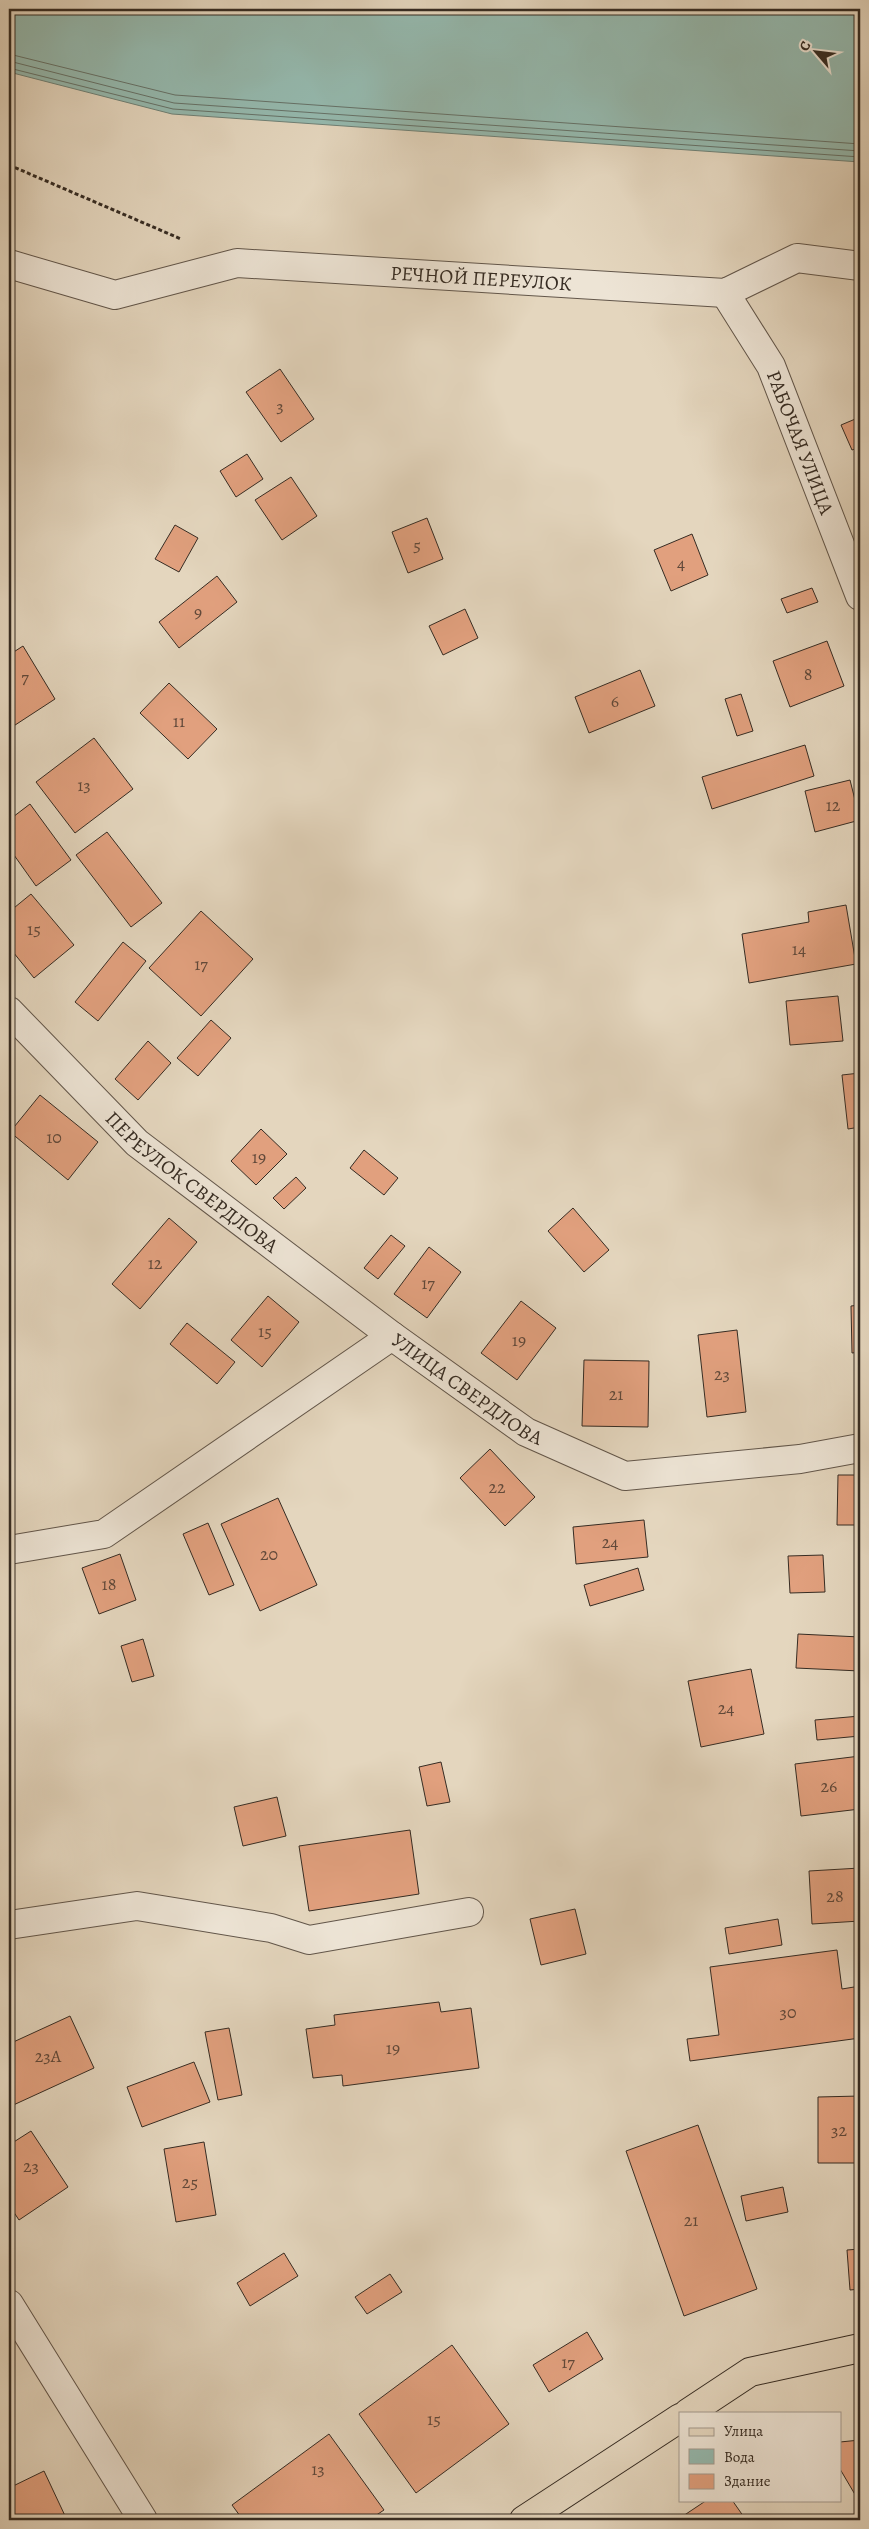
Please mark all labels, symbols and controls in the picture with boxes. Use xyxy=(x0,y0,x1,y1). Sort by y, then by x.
north arrow xyxy=(792,28,842,78)
text: С xyxy=(795,38,816,54)
street label: РЕЧНОЙ ПЕРЕУЛОК xyxy=(390,259,573,297)
street label: РАБОЧАЯ УЛИЦА xyxy=(760,366,841,518)
house number: 3 xyxy=(276,394,284,418)
house number: 5 xyxy=(413,533,421,557)
house number: 4 xyxy=(677,551,685,575)
house number: 9 xyxy=(194,600,202,624)
house number: 8 xyxy=(804,662,812,686)
house number: 7 xyxy=(21,665,29,689)
house number: 6 xyxy=(611,689,619,713)
house number: 11 xyxy=(173,709,185,733)
house number: 13 xyxy=(77,773,91,797)
house number: 12 xyxy=(826,793,841,817)
house number: 15 xyxy=(27,917,41,941)
house number: 14 xyxy=(792,937,806,961)
house number: 17 xyxy=(194,952,208,976)
street label: ПЕРЕУЛОК СВЕРДЛОВА xyxy=(100,1105,284,1259)
house number: 10 xyxy=(46,1125,62,1149)
house number: 19 xyxy=(252,1145,266,1169)
house number: 12 xyxy=(148,1251,163,1275)
house number: 17 xyxy=(421,1271,435,1295)
house number: 15 xyxy=(258,1319,272,1343)
street label: УЛИЦА СВЕРДЛОВА xyxy=(386,1326,547,1451)
house number: 19 xyxy=(512,1328,526,1352)
house number: 23 xyxy=(714,1362,730,1386)
house number: 21 xyxy=(609,1382,623,1406)
house number: 22 xyxy=(488,1475,506,1499)
house number: 24 xyxy=(602,1530,618,1554)
house number: 20 xyxy=(260,1542,278,1566)
house number: 18 xyxy=(102,1572,116,1596)
house number: 24 xyxy=(718,1696,734,1720)
house number: 26 xyxy=(821,1774,837,1798)
house number: 28 xyxy=(826,1884,844,1908)
house number: 30 xyxy=(779,2000,797,2024)
house number: 19 xyxy=(386,2036,400,2060)
house number: 23А xyxy=(35,2044,62,2068)
house number: 32 xyxy=(831,2118,847,2142)
house number: 23 xyxy=(23,2154,39,2178)
house number: 25 xyxy=(182,2170,198,2194)
house number: 21 xyxy=(684,2208,698,2232)
house number: 17 xyxy=(561,2350,575,2374)
house number: 15 xyxy=(427,2407,441,2431)
legend xyxy=(679,2412,842,2502)
text: Улица xyxy=(724,2421,763,2441)
text: Вода xyxy=(724,2447,755,2467)
house number: 13 xyxy=(311,2457,325,2481)
text: Здание xyxy=(724,2471,771,2491)

